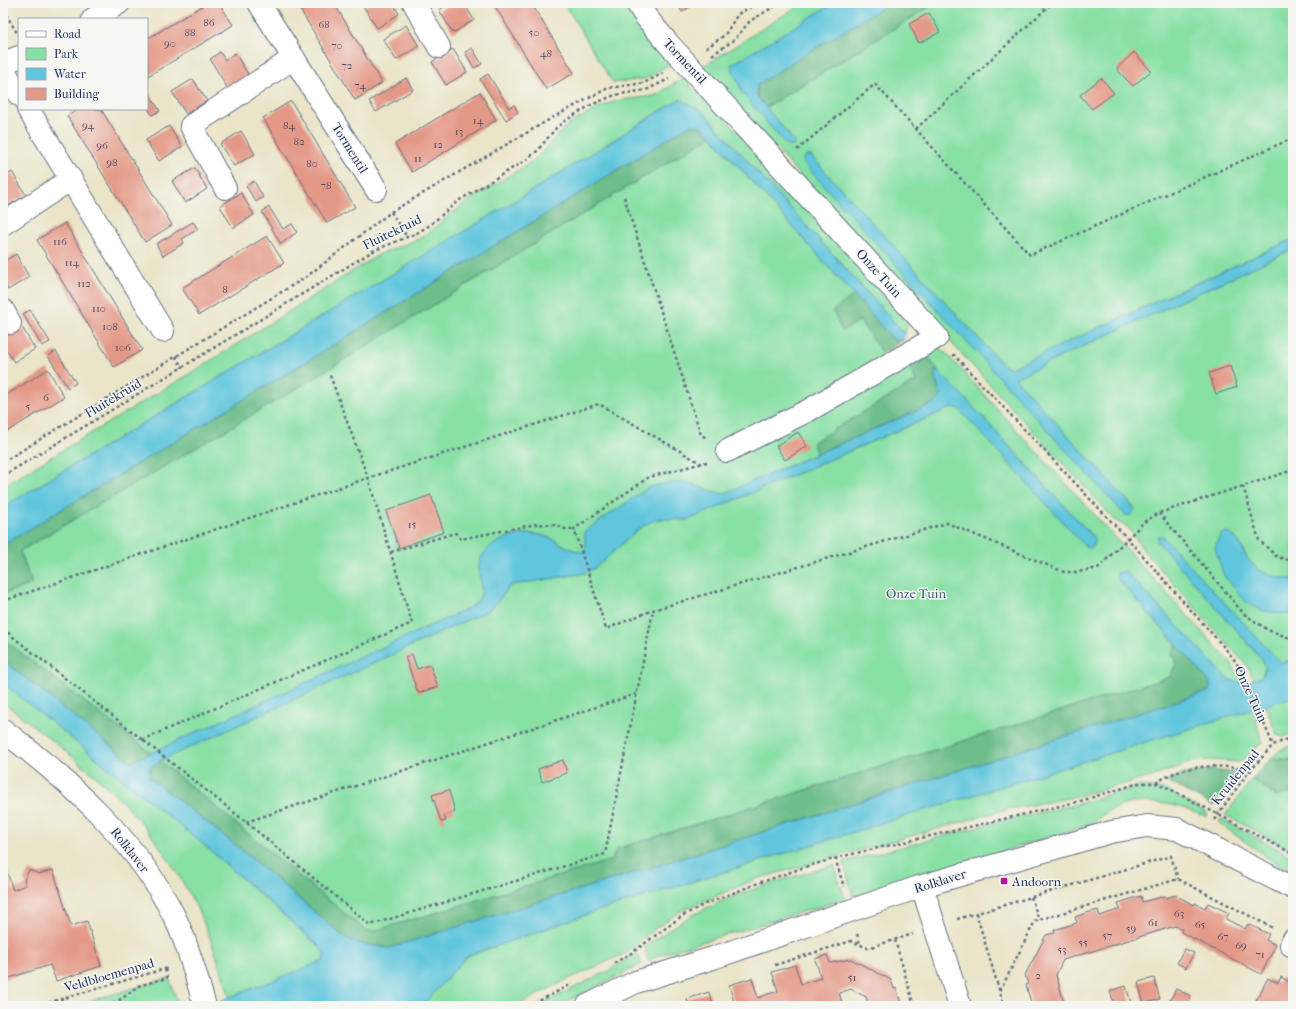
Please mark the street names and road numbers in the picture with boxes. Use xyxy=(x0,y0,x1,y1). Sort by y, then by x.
street label: Tormentil xyxy=(660,35,710,87)
street label: Tormentil xyxy=(329,120,371,176)
street label: Fluitekruid xyxy=(360,211,425,253)
street label: Onze Tuin xyxy=(853,246,905,301)
street label: Fluitekruid xyxy=(82,375,145,421)
street label: Onze Tuin xyxy=(1232,664,1271,725)
street label: Kruidenpad xyxy=(1208,745,1263,808)
street label: Rolklaver xyxy=(108,824,153,876)
street label: Rolklaver xyxy=(912,866,968,896)
street label: Veldbloemenpad xyxy=(61,955,157,995)

